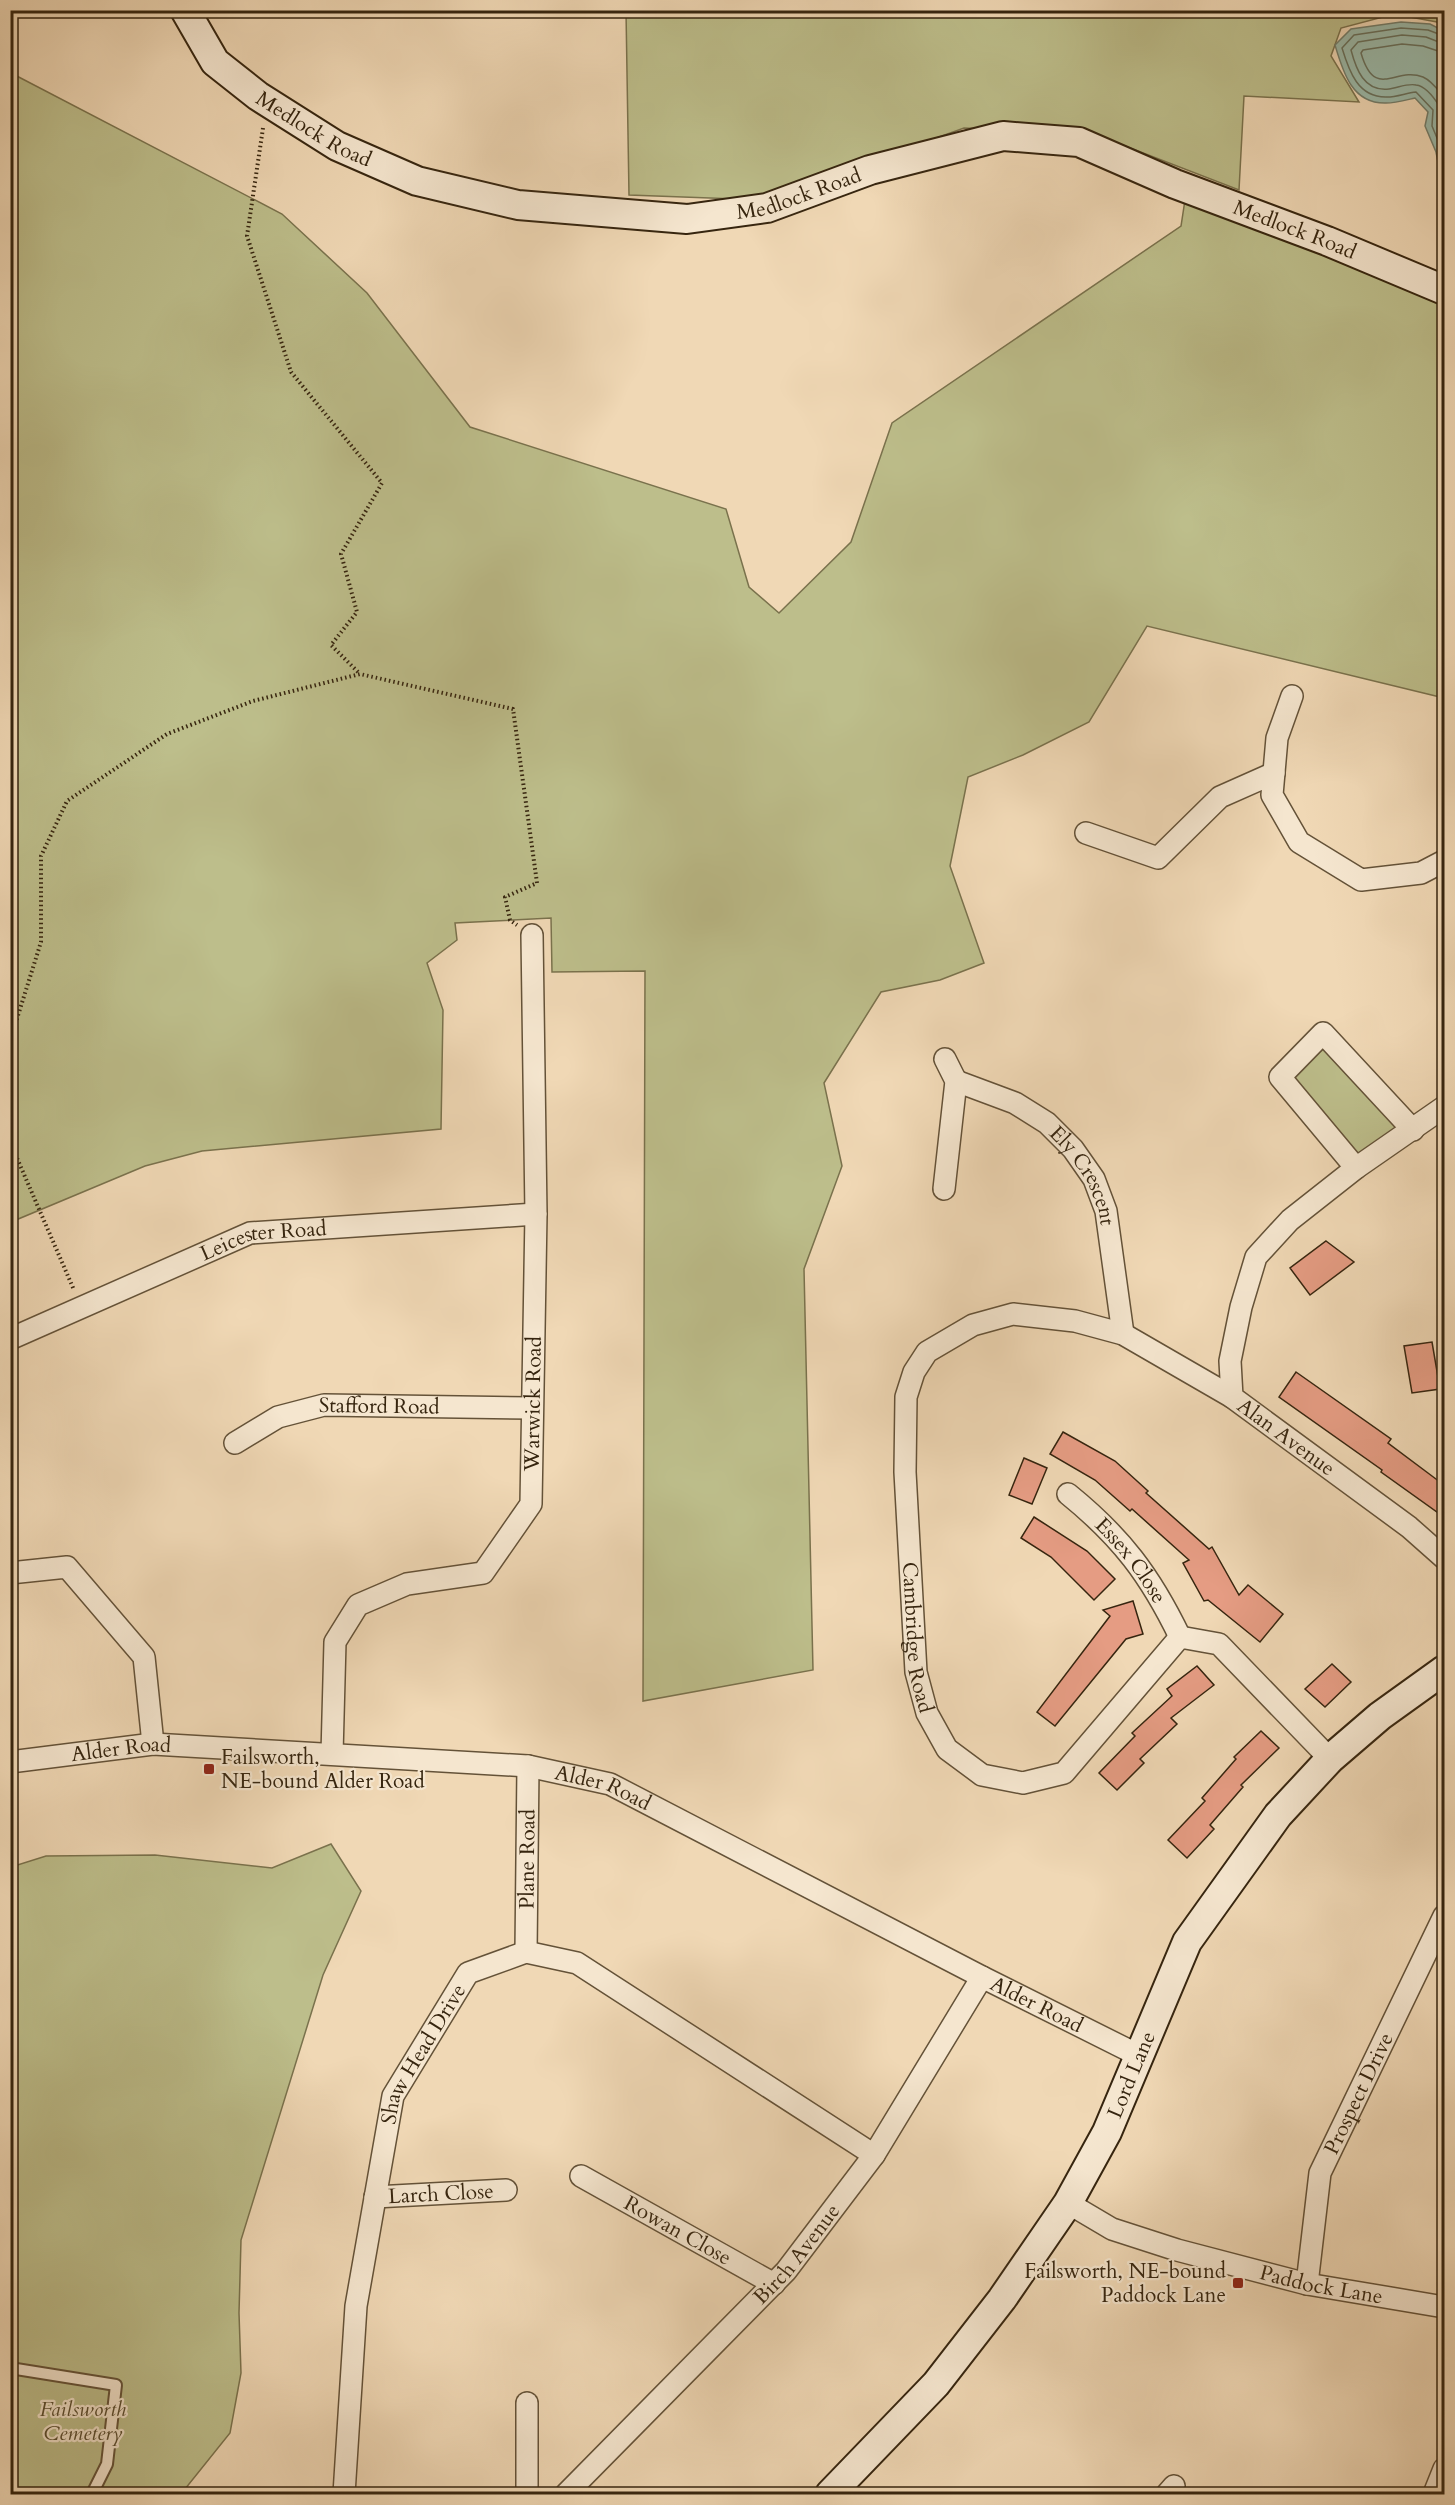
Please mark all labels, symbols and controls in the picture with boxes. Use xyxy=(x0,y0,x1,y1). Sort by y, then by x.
street label: Medlock Road xyxy=(250,84,376,174)
street label: Medlock Road xyxy=(735,160,865,227)
street label: Medlock Road xyxy=(1229,193,1361,266)
street label: Ely Crescent xyxy=(1043,1119,1122,1227)
street label: Leicester Road xyxy=(195,1213,327,1268)
street label: Warwick Road xyxy=(517,1336,548,1473)
street label: Stafford Road xyxy=(319,1390,440,1421)
street label: Alan Avenue xyxy=(1231,1391,1341,1483)
street label: Essex Close xyxy=(1089,1511,1174,1609)
street label: Cambridge Road xyxy=(895,1561,941,1716)
street label: Alder Road xyxy=(69,1729,172,1769)
place label: Failsworth, NE-bound Alder Road xyxy=(221,1743,425,1796)
street label: Alder Road xyxy=(552,1758,656,1817)
marker: Failsworth, NE-bound Alder Road xyxy=(202,1762,216,1776)
street label: Plane Road xyxy=(512,1809,542,1909)
street label: Alder Road xyxy=(985,1969,1088,2040)
street label: Shaw Head Drive xyxy=(374,1978,473,2126)
street label: Lord Lane xyxy=(1100,2027,1162,2123)
street label: Prospect Drive xyxy=(1317,2028,1400,2159)
street label: Larch Close xyxy=(387,2176,494,2211)
street label: Rowan Close xyxy=(619,2189,737,2272)
street label: Birch Avenue xyxy=(746,2198,847,2311)
place label: Failsworth, NE-bound Paddock Lane xyxy=(1024,2257,1226,2310)
street label: Paddock Lane xyxy=(1257,2258,1385,2311)
marker: Failsworth, NE-bound Paddock Lane xyxy=(1231,2276,1245,2290)
park label: Failsworth Cemetery xyxy=(40,2395,126,2448)

